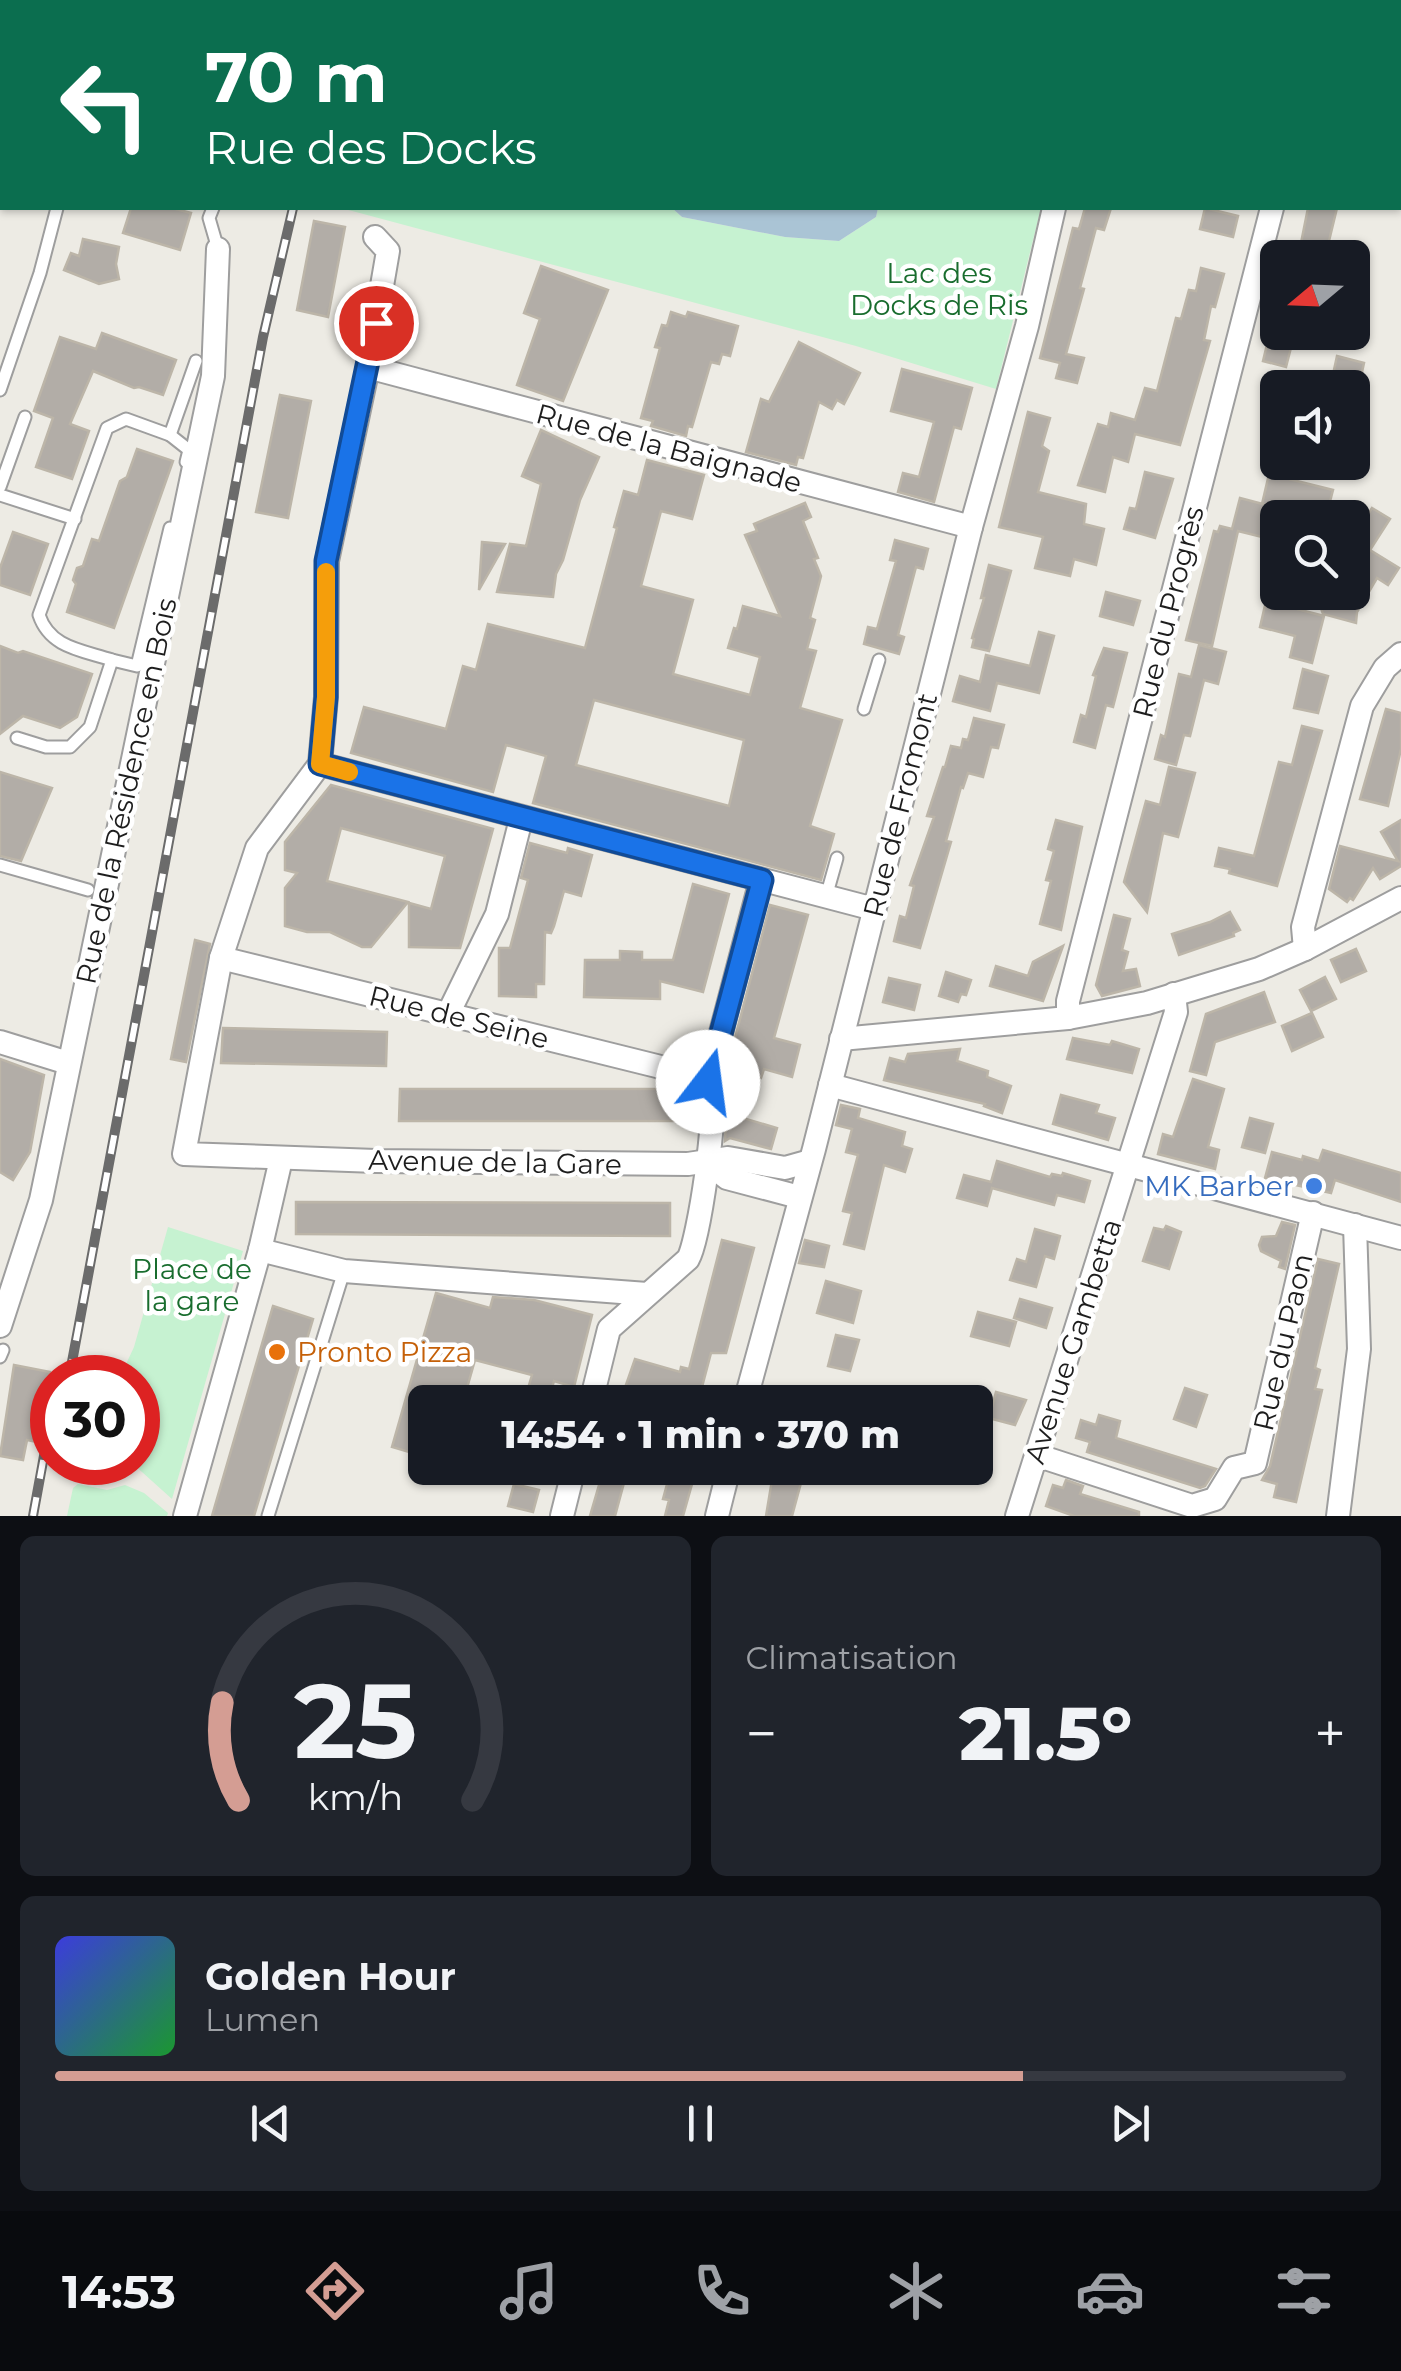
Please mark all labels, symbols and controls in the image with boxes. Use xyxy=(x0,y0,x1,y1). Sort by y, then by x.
text: 70 m xyxy=(205,34,388,120)
icon: left xyxy=(40,40,170,170)
text: Rue des Docks xyxy=(205,120,537,175)
north arrow xyxy=(1260,240,1370,350)
map controls xyxy=(1260,240,1370,610)
park label: Lac des Docks de Ris xyxy=(850,256,1028,322)
pin xyxy=(334,281,419,366)
icon: arrive xyxy=(349,296,404,351)
button: sound xyxy=(1260,370,1370,480)
street label: Rue de la Baignade xyxy=(532,396,806,500)
button: search xyxy=(1260,500,1370,610)
street label: Rue du Progrès xyxy=(1125,503,1211,721)
street label: Rue de la Résidence en Bois xyxy=(68,595,184,987)
street label: Rue de Fromont xyxy=(856,689,944,921)
street label: Rue de Seine xyxy=(366,978,552,1056)
position arrow xyxy=(656,1030,760,1134)
street label: Avenue de la Gare xyxy=(368,1143,622,1181)
place label: MK Barber xyxy=(1144,1169,1294,1203)
marker: MK Barber xyxy=(1303,1175,1325,1197)
street label: Avenue Gambetta xyxy=(1017,1214,1129,1468)
street label: Rue du Paon xyxy=(1246,1250,1320,1434)
park label: Place de la gare xyxy=(132,1252,252,1318)
place label: Pronto Pizza xyxy=(297,1335,472,1369)
marker: Pronto Pizza xyxy=(266,1341,288,1363)
speed limit sign: 30 xyxy=(30,1355,160,1485)
text: 14:54 · 1 min · 370 m xyxy=(501,1411,900,1458)
text: Climatisation xyxy=(746,1638,958,1677)
text: 25 xyxy=(294,1657,417,1784)
text: 21.5° xyxy=(959,1687,1132,1779)
text: − xyxy=(746,1700,777,1767)
text: + xyxy=(1314,1700,1346,1767)
text: km/h xyxy=(308,1775,403,1819)
text: Golden Hour xyxy=(205,1953,456,2000)
text: Lumen xyxy=(205,2000,320,2039)
icon: previous xyxy=(243,2096,298,2151)
icon: pause xyxy=(673,2096,728,2151)
icon: next xyxy=(1103,2096,1158,2151)
icon: directions xyxy=(300,2256,370,2326)
icon: music xyxy=(494,2256,564,2326)
icon: phone xyxy=(687,2256,757,2326)
icon: climate xyxy=(881,2256,951,2326)
icon: car xyxy=(1075,2256,1145,2326)
icon: filters xyxy=(1269,2256,1339,2326)
text: 14:53 xyxy=(62,2264,176,2319)

